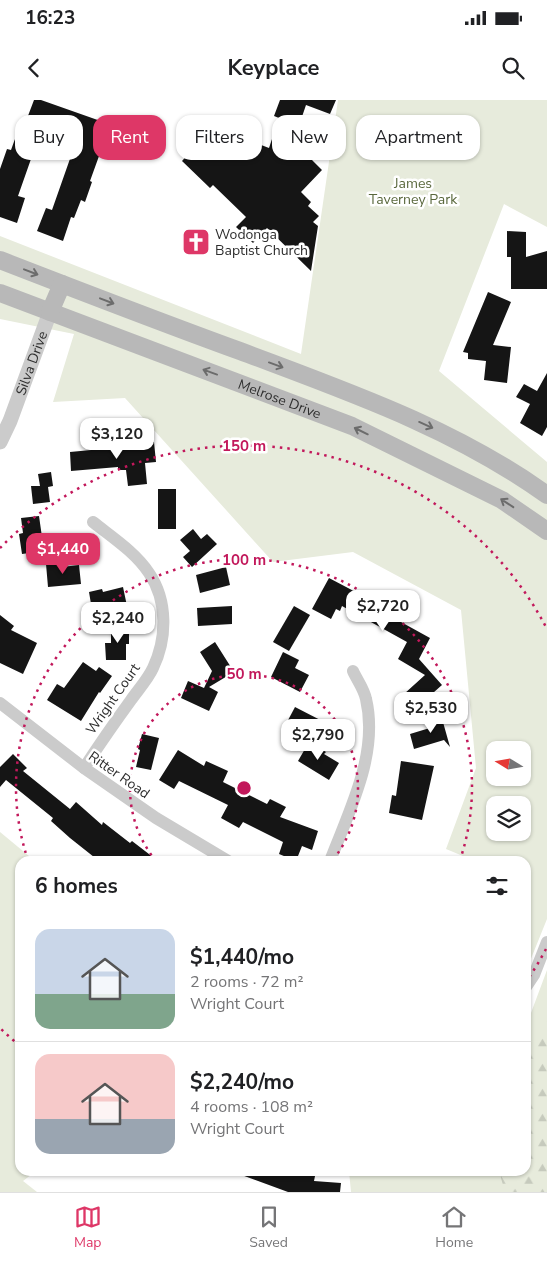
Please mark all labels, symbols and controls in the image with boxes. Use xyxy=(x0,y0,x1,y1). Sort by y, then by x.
text: 16:23 xyxy=(25,5,75,31)
text: Keyplace xyxy=(228,53,319,83)
icon: back xyxy=(20,54,48,82)
icon: search xyxy=(499,54,527,82)
chip: Buy xyxy=(15,115,83,160)
chip: Rent xyxy=(93,115,166,160)
chip: Filters xyxy=(176,115,262,160)
chip: New xyxy=(272,115,346,160)
chip: Apartment xyxy=(356,115,480,160)
park label: James Taverney Park xyxy=(369,174,458,209)
place label: Wodonga Baptist Church xyxy=(215,225,308,260)
church icon: Wodonga Baptist Church xyxy=(181,227,211,257)
one-way arrow xyxy=(23,268,38,277)
one-way arrow xyxy=(99,297,115,306)
street label: Silva Drive xyxy=(11,328,52,398)
one-way arrow xyxy=(268,361,283,370)
one-way arrow xyxy=(203,367,218,376)
street label: Melrose Drive xyxy=(235,374,324,423)
pin: $3,120 xyxy=(76,418,158,460)
one-way arrow xyxy=(418,421,433,430)
text: $3,120 xyxy=(91,423,143,445)
one-way arrow xyxy=(354,426,369,435)
text: 150 m xyxy=(222,436,266,456)
one-way arrow xyxy=(500,498,514,508)
pin: $1,440 xyxy=(22,532,104,575)
text: $1,440 xyxy=(37,538,89,560)
text: 100 m xyxy=(222,550,266,570)
pin: $2,720 xyxy=(342,590,424,632)
text: $2,720 xyxy=(357,595,409,617)
pin: $2,240 xyxy=(77,602,159,644)
text: $2,240 xyxy=(92,607,144,629)
street label: Wright Court xyxy=(82,660,144,738)
text: 50 m xyxy=(226,664,262,684)
pin: $2,530 xyxy=(390,692,472,734)
text: $2,530 xyxy=(405,697,457,719)
pin: $2,790 xyxy=(277,718,359,761)
text: $2,790 xyxy=(292,724,344,746)
north arrow xyxy=(486,741,531,786)
map controls xyxy=(486,741,531,841)
street label: Ritter Road xyxy=(85,747,153,803)
centre of rings xyxy=(235,779,253,797)
button: layers xyxy=(486,796,531,841)
text: 6 homes xyxy=(35,872,118,900)
icon: filters xyxy=(483,872,511,900)
text: $1,440/mo xyxy=(190,943,294,971)
icon: home xyxy=(75,949,135,1009)
text: 2 rooms · 72 m² xyxy=(190,971,303,993)
text: Wright Court xyxy=(190,993,284,1015)
text: $2,240/mo xyxy=(190,1068,294,1096)
icon: home xyxy=(75,1074,135,1134)
text: 4 rooms · 108 m² xyxy=(190,1096,313,1118)
text: Wright Court xyxy=(190,1118,284,1140)
tab: Map xyxy=(74,1203,102,1252)
tab: Saved xyxy=(249,1203,288,1252)
tab: Home xyxy=(435,1203,473,1252)

